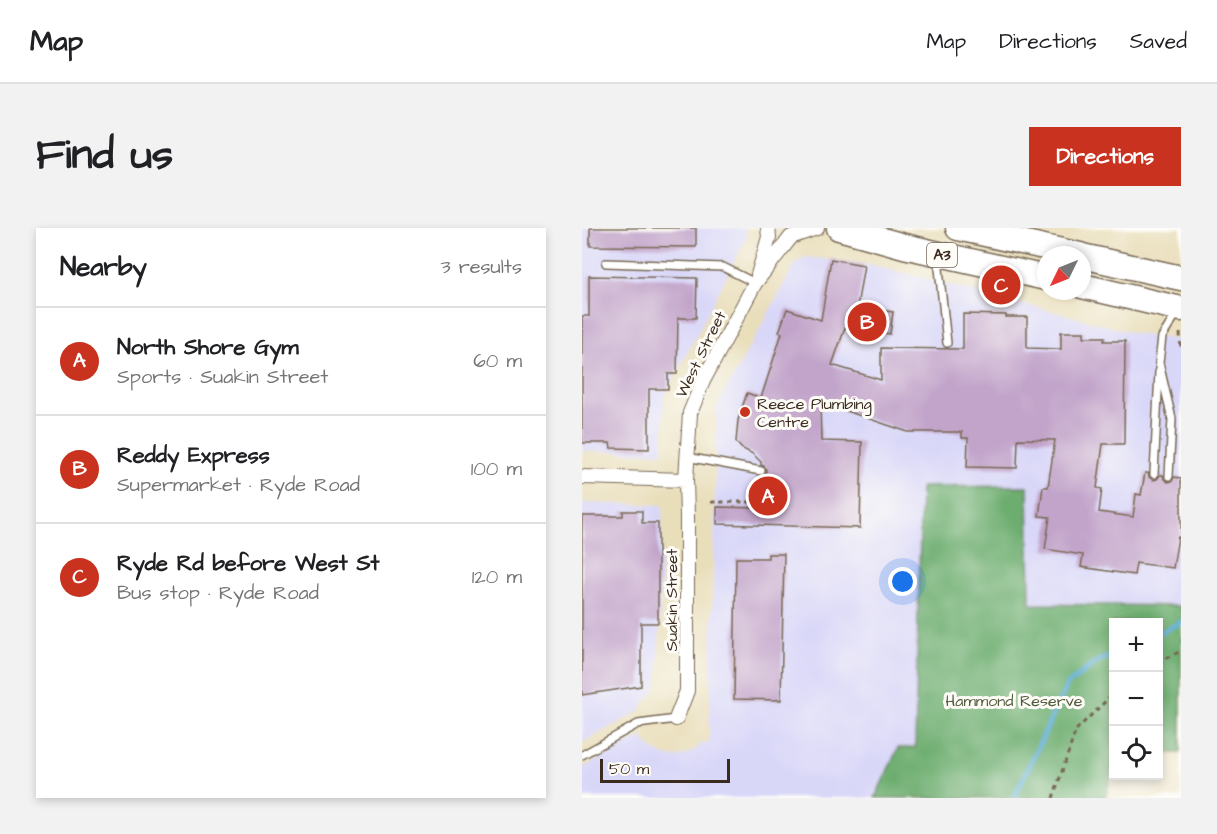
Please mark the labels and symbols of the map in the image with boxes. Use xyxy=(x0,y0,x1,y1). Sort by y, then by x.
road number: A3 xyxy=(927,243,957,267)
north arrow xyxy=(1037,246,1091,300)
pin: C xyxy=(982,262,1020,308)
pin: B xyxy=(848,300,886,344)
street label: West Street xyxy=(670,307,732,401)
place label: Reece Plumbing Centre xyxy=(757,393,872,433)
marker: Reece Plumbing Centre xyxy=(738,405,752,419)
pin: A xyxy=(748,474,788,518)
street label: Suakin Street xyxy=(661,548,683,651)
your location xyxy=(888,567,917,596)
park label: Hammond Reserve xyxy=(946,690,1083,712)
scale bar xyxy=(600,756,730,784)

